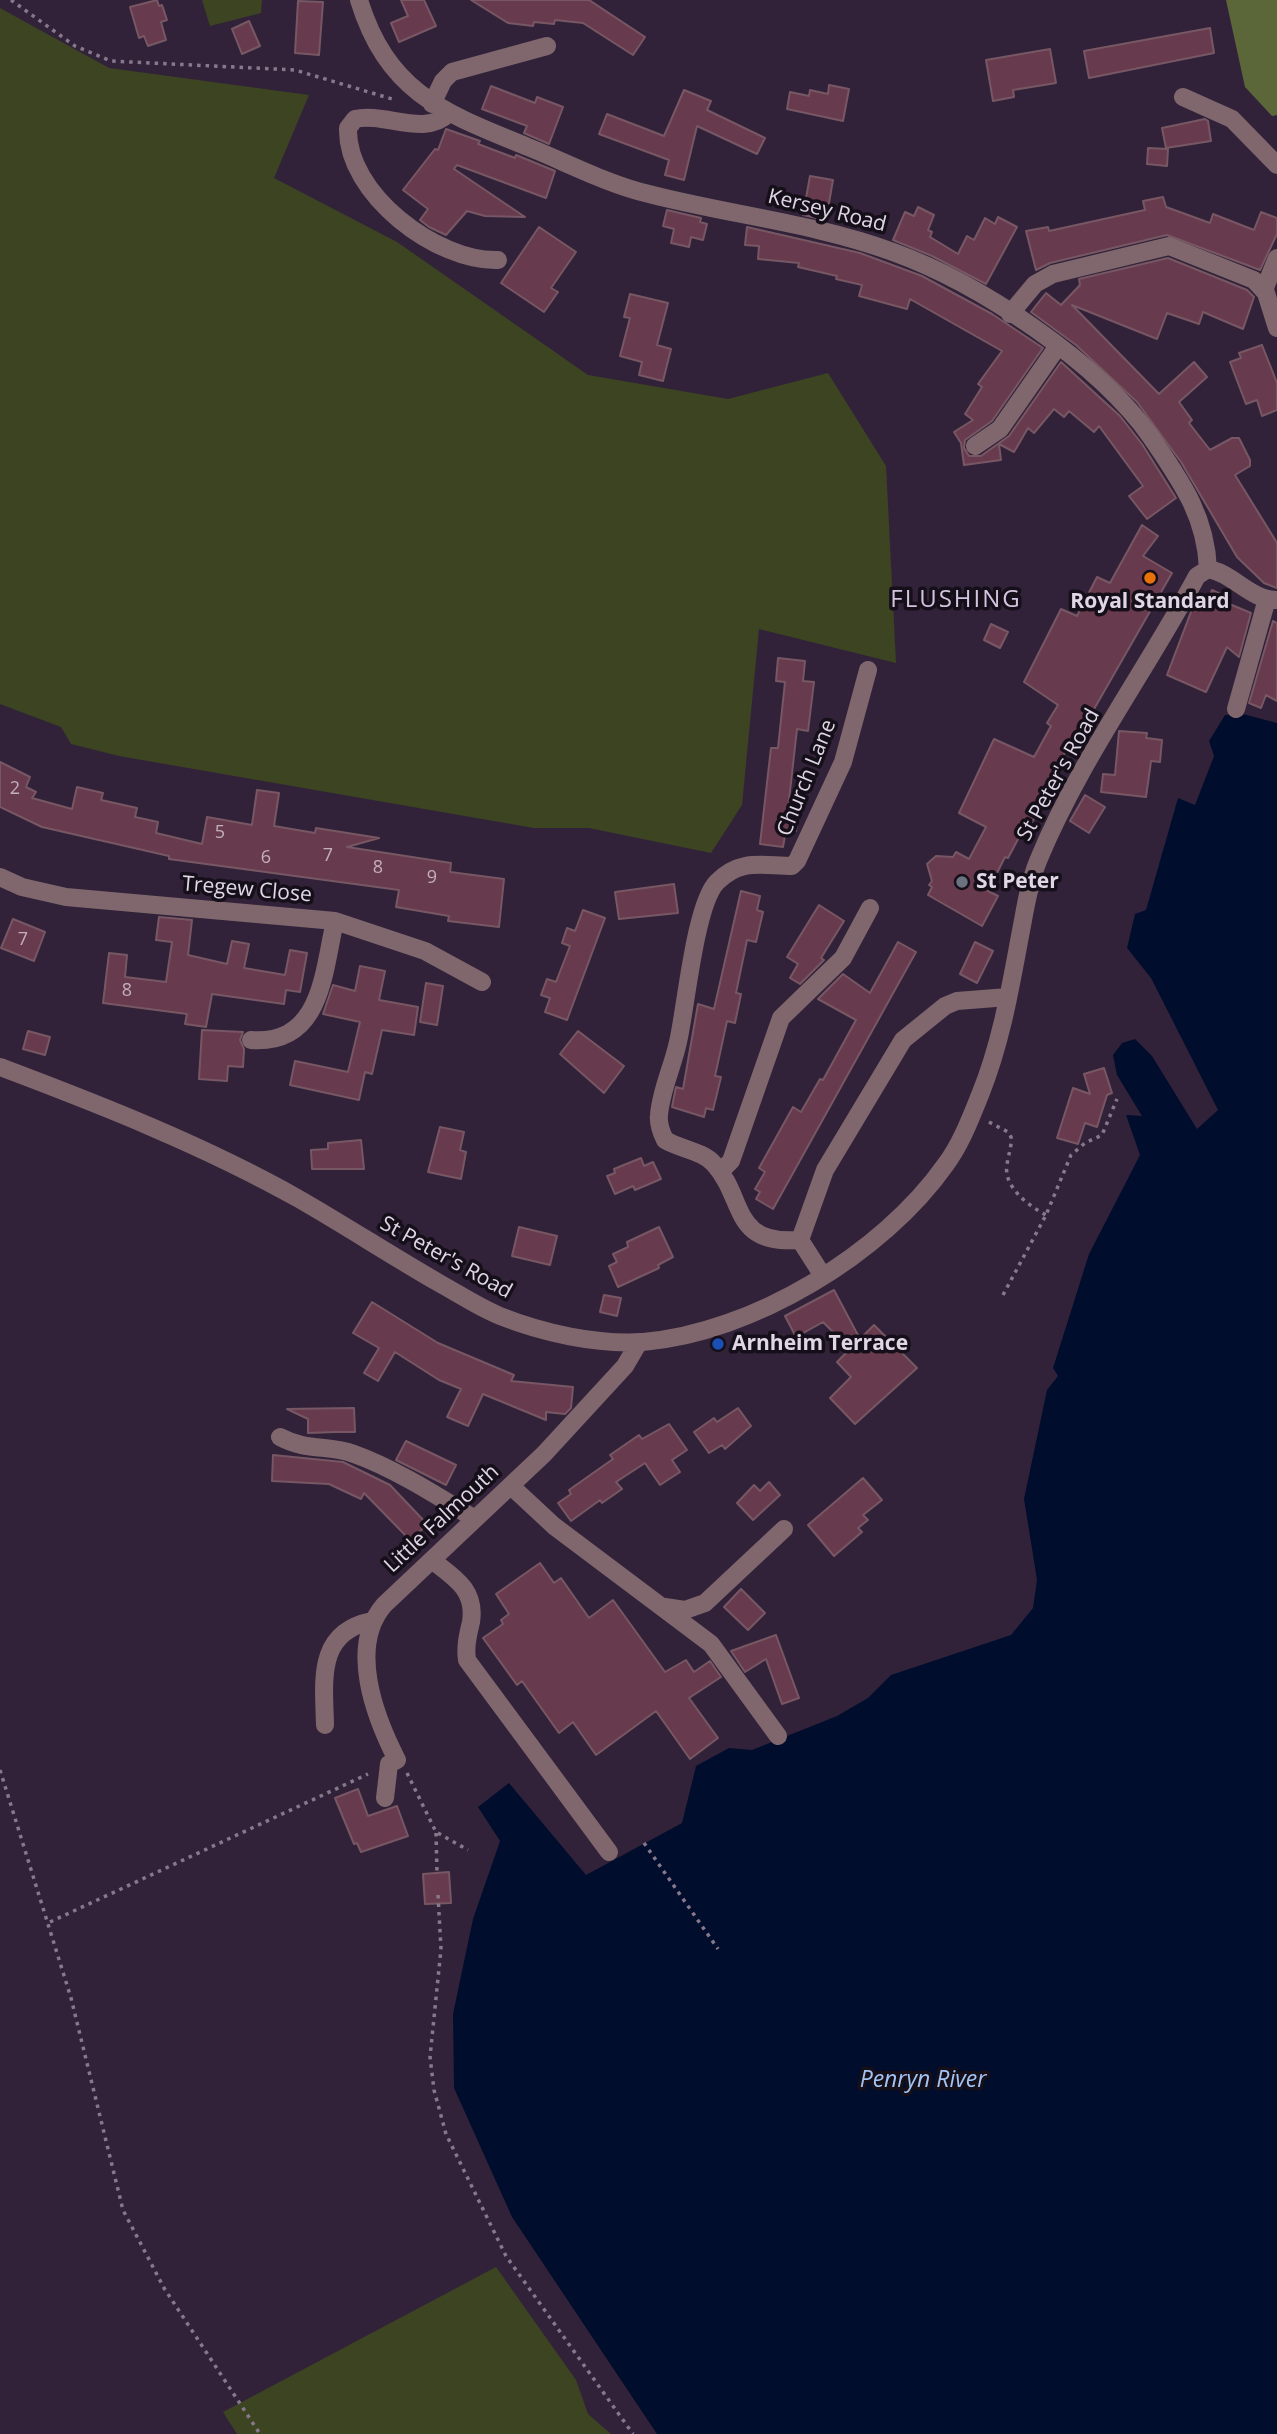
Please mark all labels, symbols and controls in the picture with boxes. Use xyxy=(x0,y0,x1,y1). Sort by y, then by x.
street label: Kersey Road xyxy=(765,184,889,238)
marker: Royal Standard xyxy=(1142,570,1158,586)
district label: FLUSHING xyxy=(891,586,1021,614)
place label: Royal Standard xyxy=(1070,589,1230,615)
street label: St Peter's Road xyxy=(1012,705,1106,845)
street label: Church Lane xyxy=(772,716,842,840)
house number: 2 xyxy=(10,778,20,800)
house number: 5 xyxy=(215,822,225,844)
house number: 7 xyxy=(323,845,333,867)
house number: 6 xyxy=(261,847,271,869)
house number: 8 xyxy=(373,857,383,879)
house number: 9 xyxy=(427,867,437,889)
place label: St Peter xyxy=(976,869,1059,895)
street label: Tregew Close xyxy=(181,872,313,908)
marker: St Peter xyxy=(954,874,970,890)
house number: 7 xyxy=(18,929,28,951)
house number: 8 xyxy=(122,980,132,1002)
street label: St Peter's Road xyxy=(376,1211,516,1305)
place label: Arnheim Terrace xyxy=(732,1331,908,1357)
marker: Arnheim Terrace xyxy=(710,1336,726,1352)
street label: Little Falmouth xyxy=(380,1460,504,1578)
water label: Penryn River xyxy=(860,2066,986,2094)

